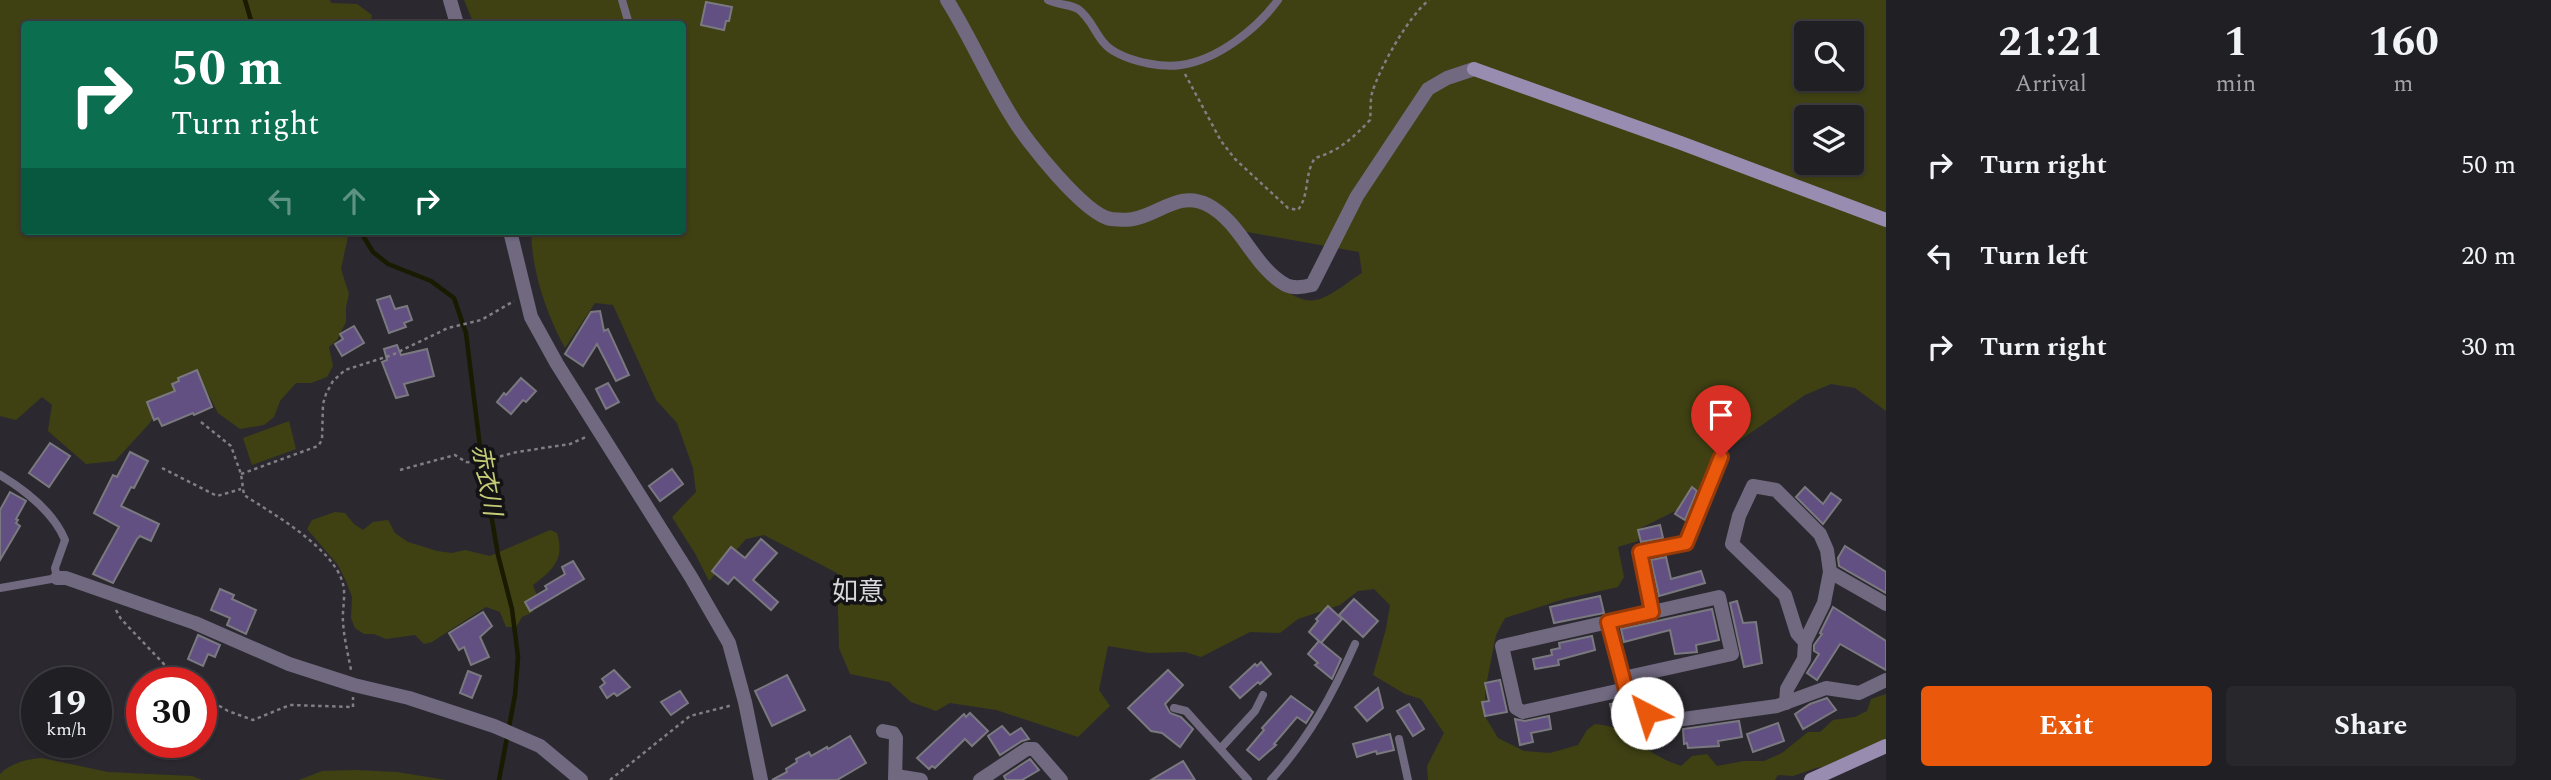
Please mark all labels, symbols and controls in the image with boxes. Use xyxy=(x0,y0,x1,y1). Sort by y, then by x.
text: 21:21 xyxy=(1998,11,2104,74)
text: 1 xyxy=(2224,11,2248,74)
text: 160 xyxy=(2368,11,2439,74)
map controls xyxy=(1794,21,1864,175)
button: search xyxy=(1794,21,1864,91)
text: 50 m xyxy=(171,32,282,107)
icon: right xyxy=(56,49,147,140)
text: Arrival xyxy=(2015,67,2087,102)
text: min xyxy=(2216,67,2256,102)
text: m xyxy=(2394,67,2413,102)
text: Turn right xyxy=(171,100,319,149)
button: layers xyxy=(1794,105,1864,175)
text: Turn right xyxy=(1980,145,2107,185)
text: 50 m xyxy=(2461,145,2516,185)
icon: right xyxy=(1921,146,1959,184)
icon: left xyxy=(262,182,300,220)
icon: ahead xyxy=(335,182,373,220)
icon: right xyxy=(408,182,446,220)
text: Turn left xyxy=(1980,236,2088,276)
text: 20 m xyxy=(2461,236,2516,276)
icon: left xyxy=(1921,237,1959,275)
text: Turn right xyxy=(1980,327,2107,367)
text: 30 m xyxy=(2461,327,2516,367)
icon: right xyxy=(1921,328,1959,366)
pin xyxy=(1691,385,1751,457)
icon: arrive xyxy=(1702,396,1740,434)
water label: 赤衣川 xyxy=(462,441,510,522)
district label: 如意 xyxy=(832,572,884,612)
speed limit sign: 30 xyxy=(126,667,217,758)
position arrow xyxy=(1610,676,1684,750)
text: 19 xyxy=(47,677,86,730)
button: Exit xyxy=(1921,686,2212,766)
button: Share xyxy=(2226,686,2516,766)
text: km/h xyxy=(46,716,87,743)

